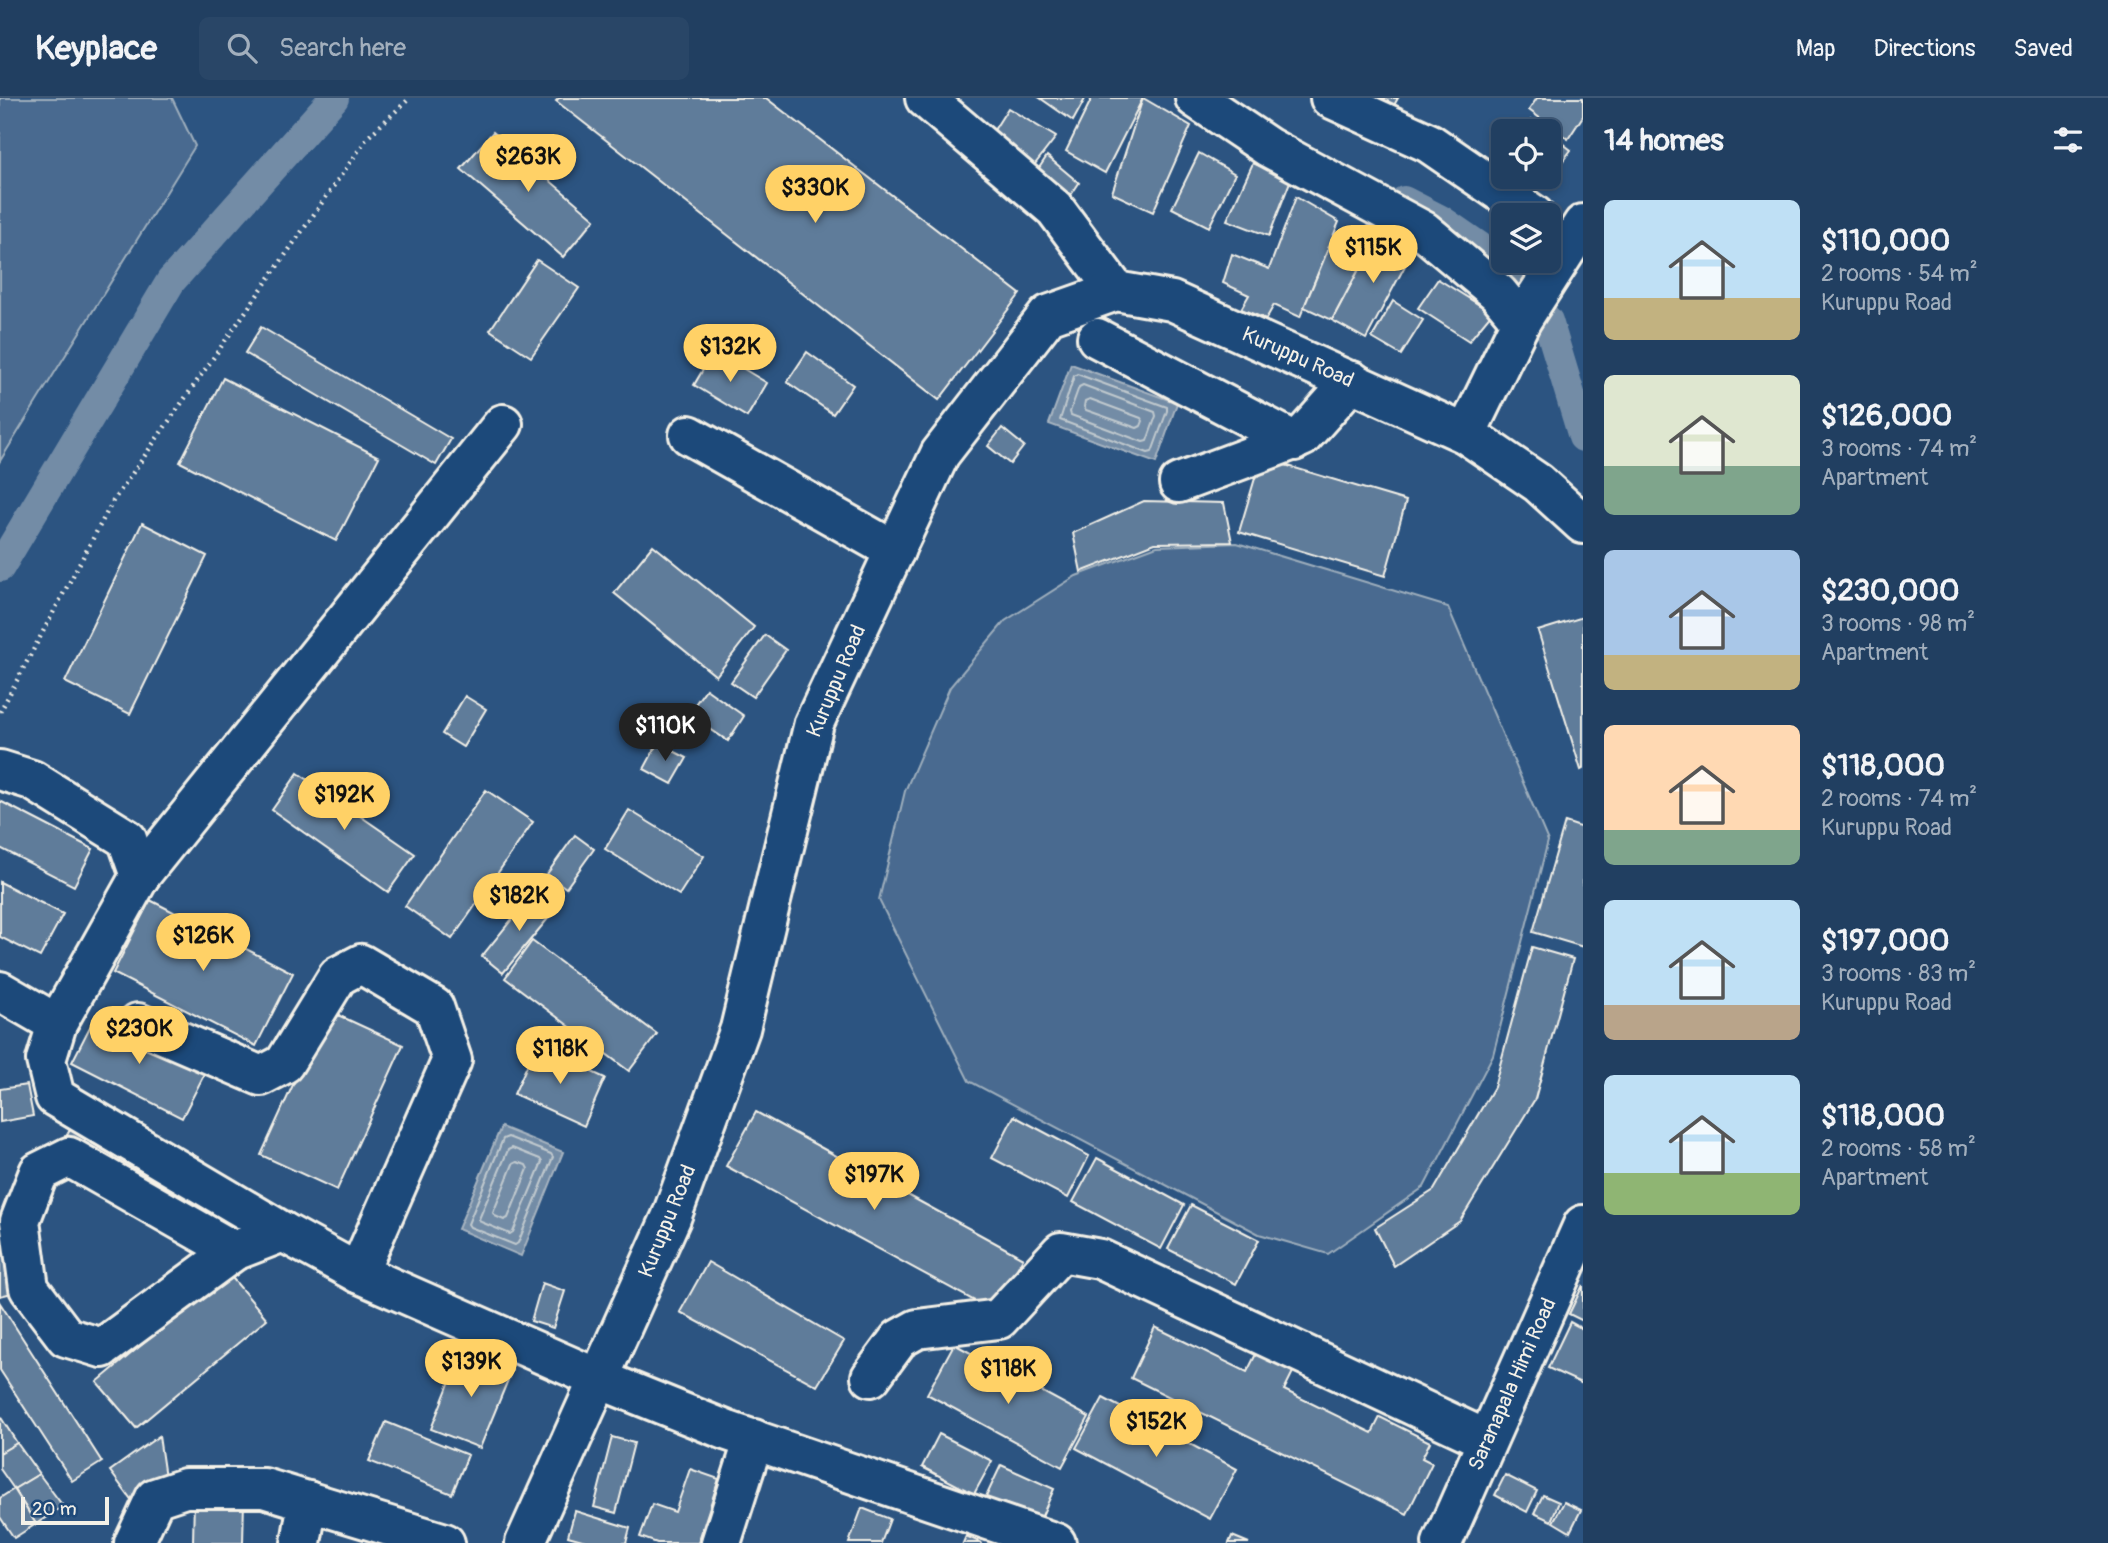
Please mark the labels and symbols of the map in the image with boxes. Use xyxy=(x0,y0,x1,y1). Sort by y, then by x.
pin: $263K xyxy=(479,134,577,194)
pin: $330K xyxy=(766,166,864,225)
pin: $115K xyxy=(1324,226,1422,285)
street label: Kuruppu Road xyxy=(1238,321,1358,394)
pin: $132K xyxy=(681,324,779,384)
street label: Kuruppu Road xyxy=(801,621,872,742)
pin: $110K xyxy=(616,704,714,763)
pin: $192K xyxy=(295,772,393,832)
pin: $182K xyxy=(470,874,568,933)
pin: $126K xyxy=(154,914,252,973)
pin: $230K xyxy=(90,1006,188,1066)
pin: $118K xyxy=(511,1026,609,1086)
pin: $197K xyxy=(825,1152,923,1212)
street label: Kuruppu Road xyxy=(633,1161,702,1282)
street label: Saranapala Himi Road xyxy=(1462,1294,1563,1475)
pin: $139K xyxy=(422,1340,520,1399)
pin: $118K xyxy=(959,1346,1057,1406)
pin: $152K xyxy=(1107,1400,1205,1459)
scale bar xyxy=(21,1494,108,1526)

